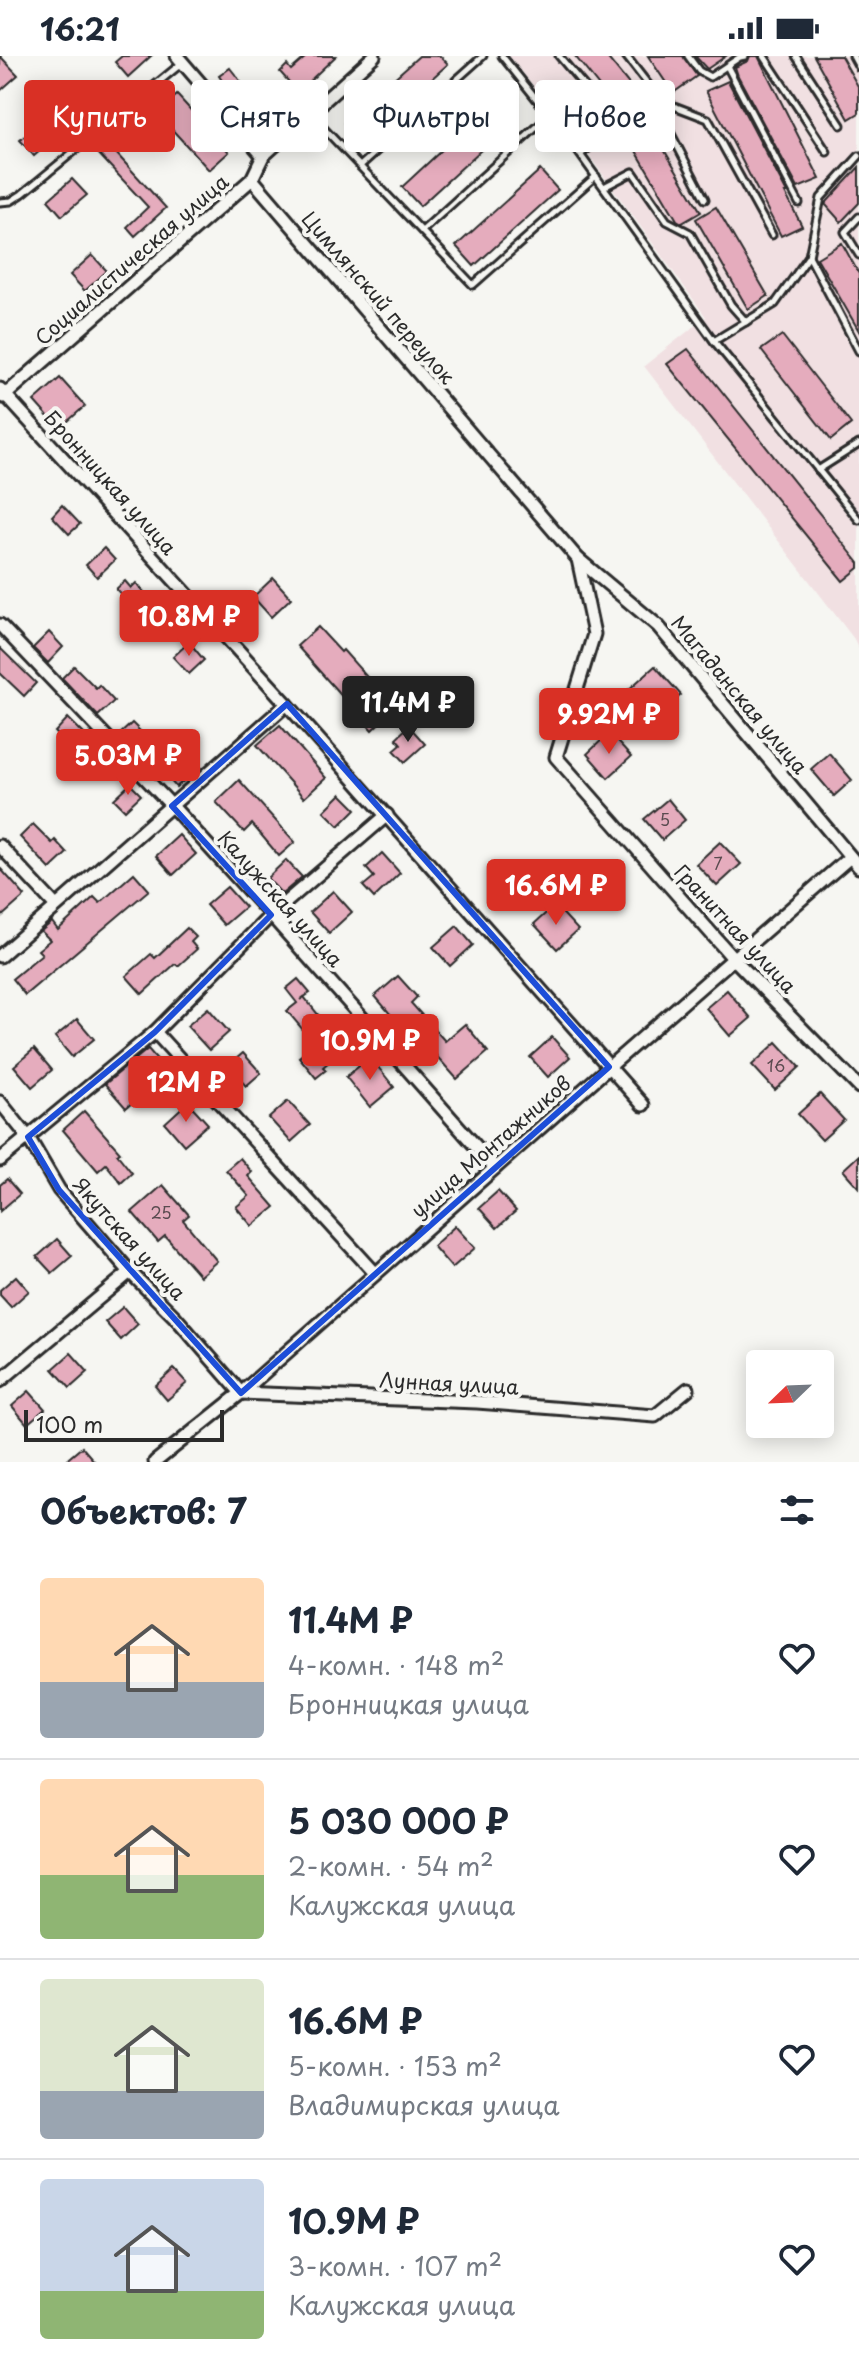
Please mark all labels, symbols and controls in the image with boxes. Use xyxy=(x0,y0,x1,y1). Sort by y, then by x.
text: 16:21 xyxy=(40,6,120,51)
chip: Купить xyxy=(24,80,175,152)
chip: Снять xyxy=(191,80,328,152)
chip: Фильтры xyxy=(344,80,519,152)
chip: Новое xyxy=(535,80,675,152)
street label: Социалистическая улица xyxy=(28,166,235,352)
street label: Цимлянский переулок xyxy=(295,204,462,390)
street label: Бронницкая улица xyxy=(38,403,184,561)
pin: 10.8M ₽ xyxy=(115,590,263,658)
text: 10.8M ₽ xyxy=(138,596,240,635)
street label: Магаданская улица xyxy=(664,609,815,781)
pin: 11.4M ₽ xyxy=(334,676,482,744)
text: 11.4M ₽ xyxy=(360,682,456,721)
pin: 9.92M ₽ xyxy=(535,688,683,756)
text: 9.92M ₽ xyxy=(557,694,661,733)
pin: 5.03M ₽ xyxy=(54,729,202,797)
text: 5.03M ₽ xyxy=(74,735,182,774)
house number: 5 xyxy=(660,807,670,831)
street label: Калужская улица xyxy=(211,823,351,974)
house number: 7 xyxy=(713,851,723,875)
street label: Гранитная улица xyxy=(668,857,804,1000)
pin: 16.6M ₽ xyxy=(482,859,630,927)
text: 16.6M ₽ xyxy=(505,865,607,904)
pin: 10.9M ₽ xyxy=(296,1014,444,1082)
text: 10.9M ₽ xyxy=(320,1020,420,1059)
house number: 16 xyxy=(767,1053,785,1077)
pin: 12M ₽ xyxy=(130,1056,242,1124)
text: 12M ₽ xyxy=(146,1062,226,1101)
street label: улица Монтажников xyxy=(404,1068,577,1224)
street label: Якутская улица xyxy=(66,1170,194,1307)
house number: 25 xyxy=(150,1200,172,1224)
north arrow xyxy=(746,1350,834,1438)
map controls xyxy=(746,1350,834,1438)
street label: Лунная улица xyxy=(379,1364,520,1402)
scale bar xyxy=(24,1406,224,1442)
text: 100 m xyxy=(36,1407,103,1440)
text: Объектов: 7 xyxy=(40,1484,247,1536)
icon: filters xyxy=(775,1488,819,1532)
text: 11.4M ₽ xyxy=(288,1593,413,1645)
icon: home xyxy=(104,1610,200,1706)
icon: heart xyxy=(775,1636,819,1680)
text: 4-комн. · 148 m² xyxy=(288,1645,504,1684)
text: Бронницкая улица xyxy=(288,1684,529,1723)
text: 5 030 000 ₽ xyxy=(288,1794,509,1846)
icon: home xyxy=(104,1811,200,1907)
icon: heart xyxy=(775,1837,819,1881)
text: 2-комн. · 54 m² xyxy=(288,1846,494,1885)
text: Калужская улица xyxy=(288,1885,515,1924)
text: 16.6M ₽ xyxy=(288,1994,422,2046)
icon: home xyxy=(104,2011,200,2107)
icon: heart xyxy=(775,2037,819,2081)
text: 5-комн. · 153 m² xyxy=(288,2046,502,2085)
text: Владимирская улица xyxy=(288,2085,560,2124)
text: 10.9M ₽ xyxy=(288,2194,419,2246)
icon: home xyxy=(104,2211,200,2307)
icon: heart xyxy=(775,2237,819,2281)
text: 3-комн. · 107 m² xyxy=(288,2246,502,2285)
text: Калужская улица xyxy=(288,2285,515,2324)

